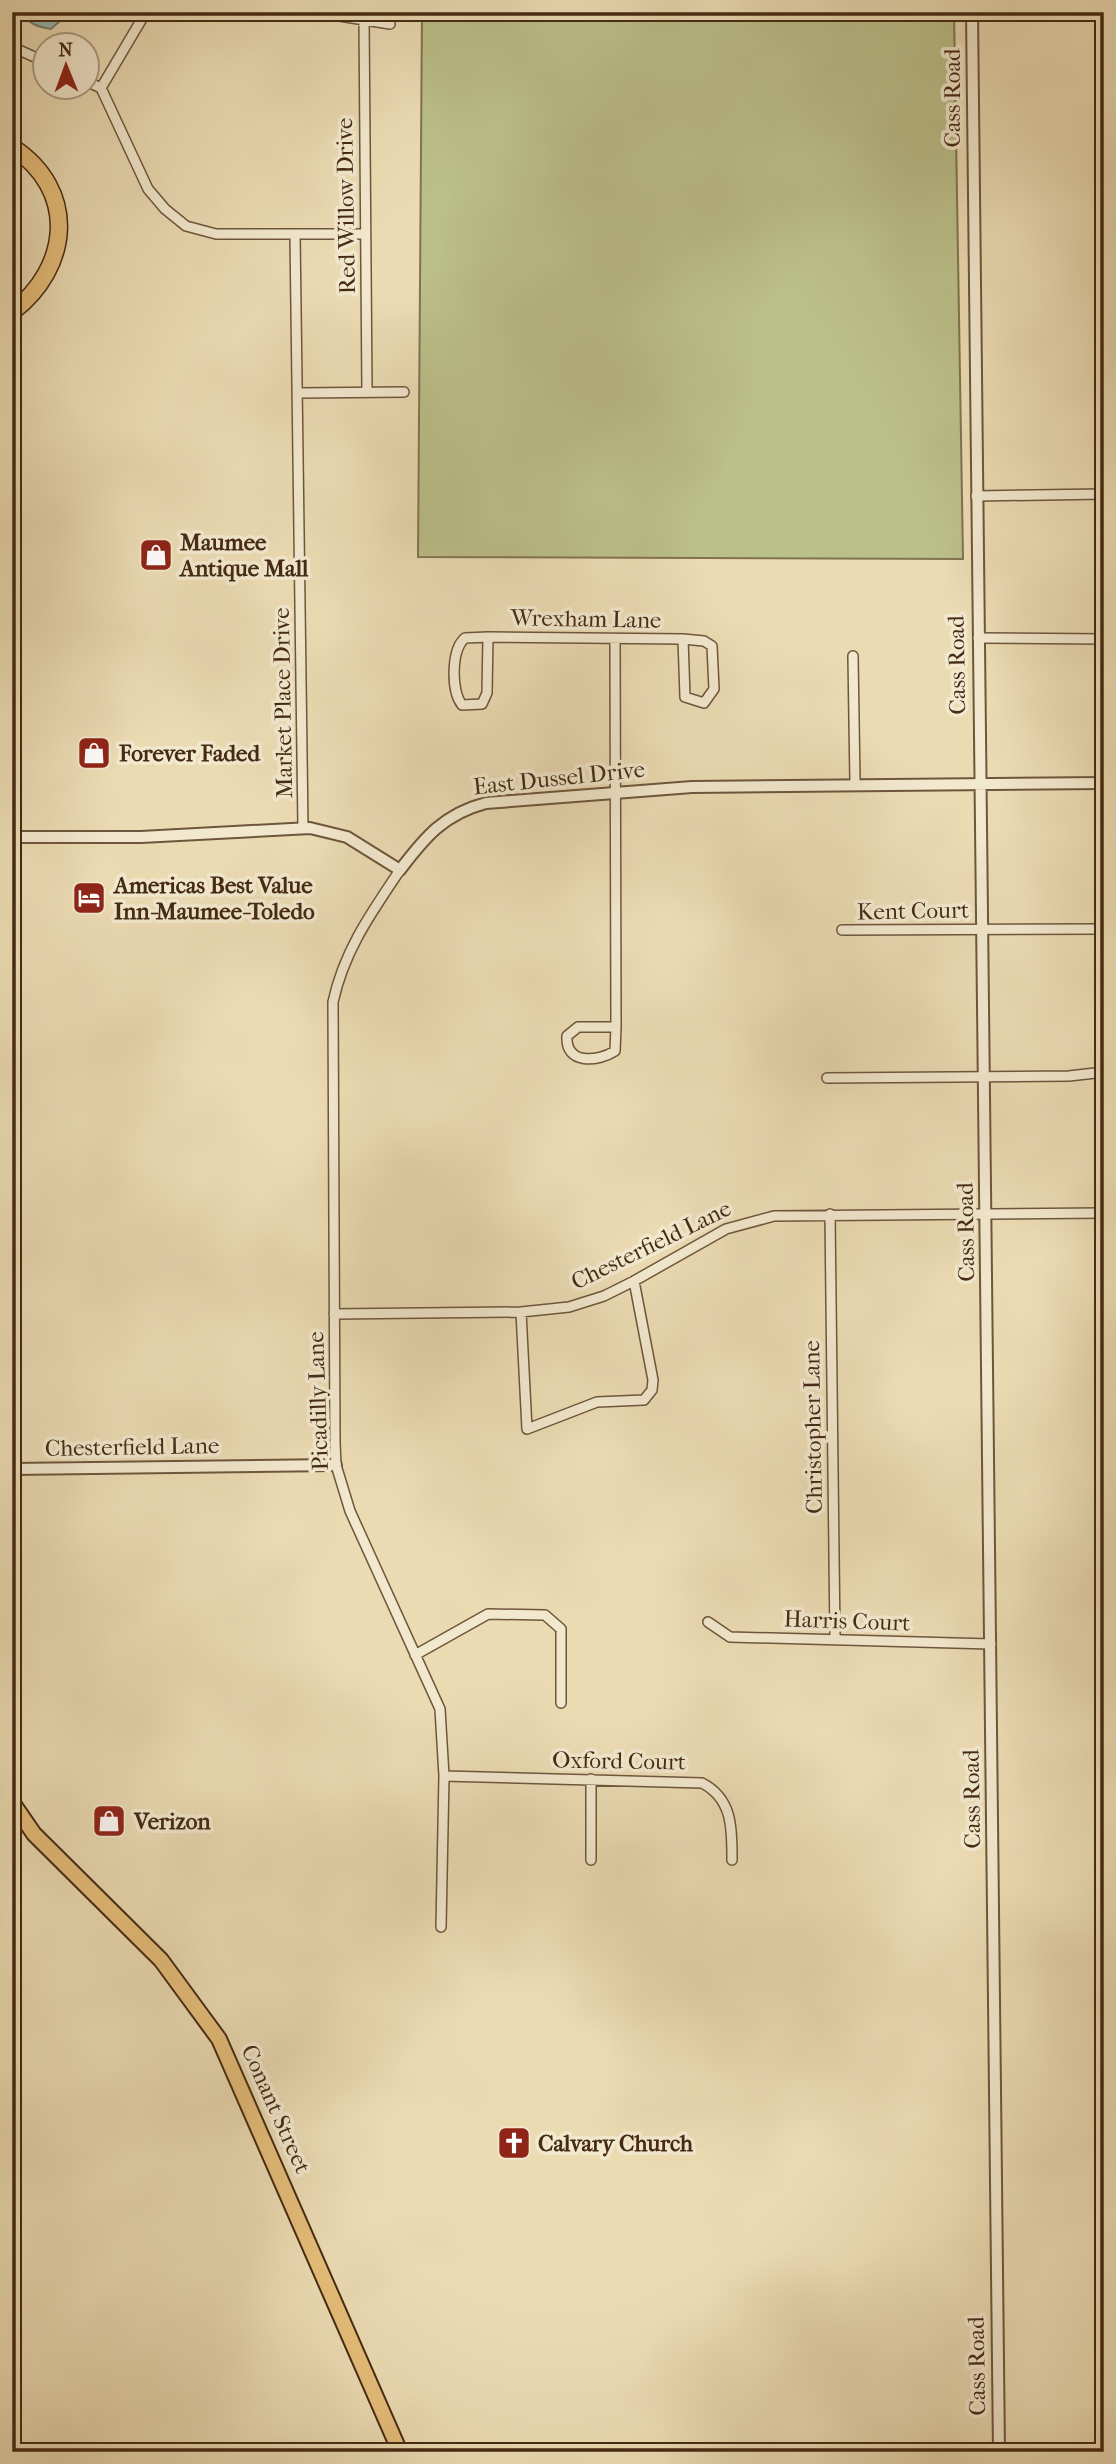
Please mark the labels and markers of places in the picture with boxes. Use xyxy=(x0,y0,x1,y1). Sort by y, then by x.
place label: Maumee Antique Mall xyxy=(178,529,309,582)
shop icon: Maumee Antique Mall xyxy=(137,536,175,574)
shop icon: Forever Faded xyxy=(75,734,113,772)
place label: Forever Faded xyxy=(118,740,261,767)
place label: Americas Best Value Inn-Maumee-Toledo xyxy=(112,872,315,925)
hotel icon: Americas Best Value Inn-Maumee-Toledo xyxy=(70,879,108,917)
shop icon: Verizon xyxy=(90,1802,128,1840)
place label: Verizon xyxy=(133,1808,211,1835)
church icon: Calvary Church xyxy=(495,2124,533,2162)
place label: Calvary Church xyxy=(538,2130,694,2157)

